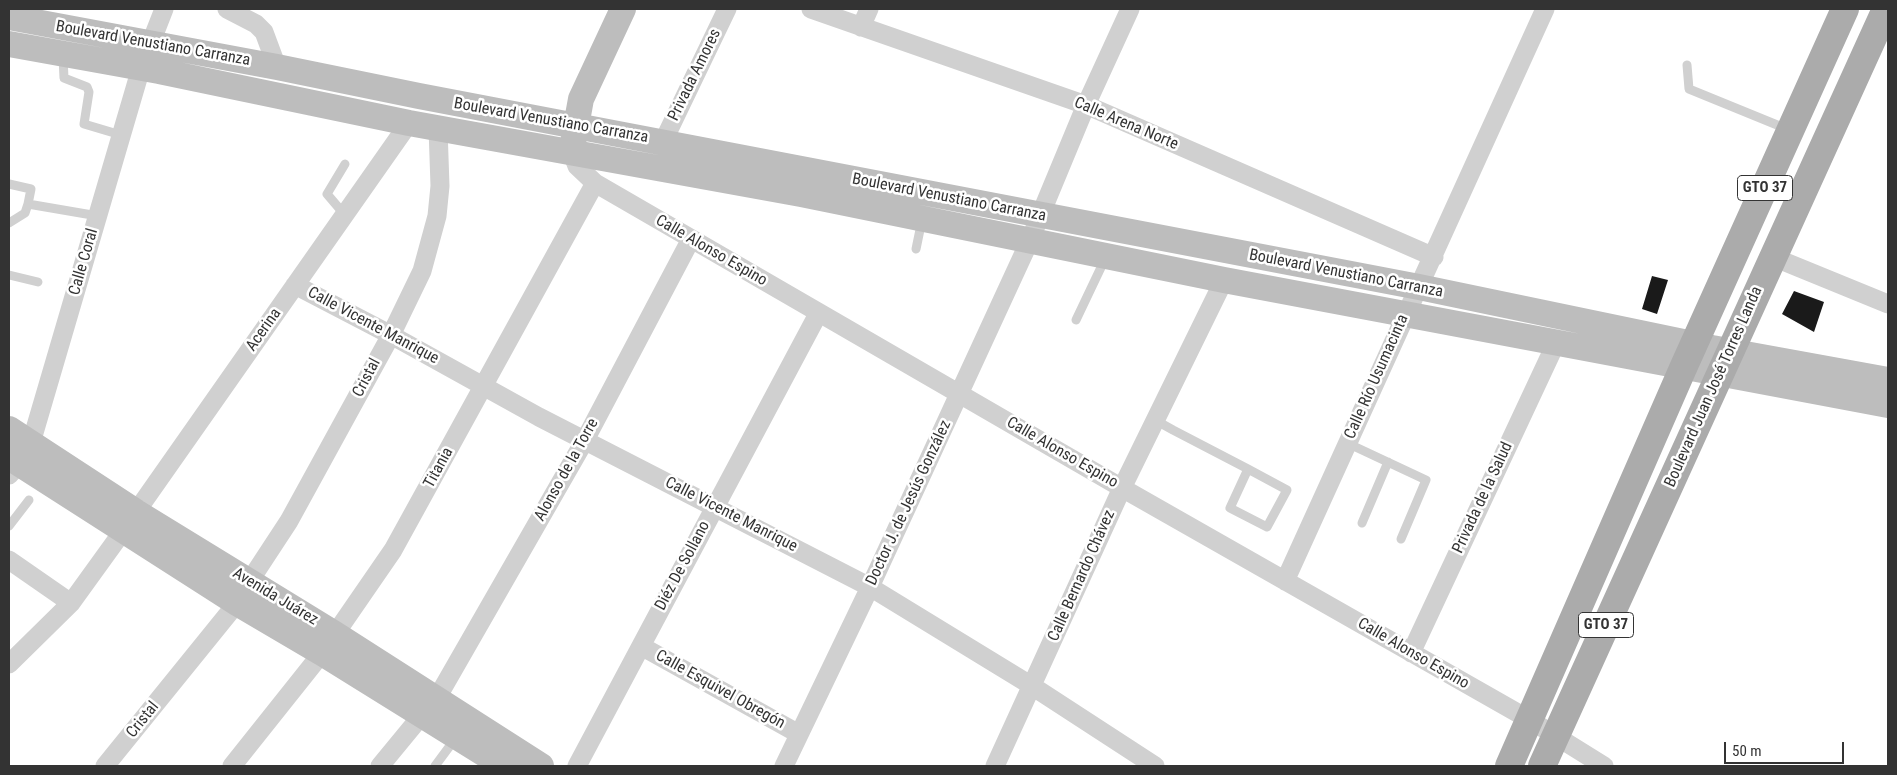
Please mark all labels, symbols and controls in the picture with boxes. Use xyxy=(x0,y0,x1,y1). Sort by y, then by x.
street label: Boulevard Venustiano Carranza xyxy=(54,17,252,71)
street label: Privada Amores xyxy=(664,26,726,124)
street label: Calle Arena Norte xyxy=(1071,93,1181,155)
street label: Boulevard Venustiano Carranza xyxy=(452,94,650,148)
street label: Boulevard Venustiano Carranza xyxy=(850,170,1048,226)
road number: GTO 37 xyxy=(1738,176,1792,200)
street label: Calle Alonso Espino xyxy=(652,211,770,291)
street label: Calle Coral xyxy=(65,227,103,297)
street label: Boulevard Venustiano Carranza xyxy=(1247,246,1445,302)
street label: Calle Vicente Manrique xyxy=(304,283,442,369)
street label: Boulevard Juan José Torres Landa xyxy=(1661,284,1767,490)
street label: Acerina xyxy=(242,305,286,355)
street label: Calle Río Usumacinta xyxy=(1341,312,1413,442)
street label: Cristal xyxy=(349,355,385,401)
street label: Calle Alonso Espino xyxy=(1003,413,1121,493)
street label: Alonso de la Torre xyxy=(531,415,603,525)
street label: Doctor J. de Jesús González xyxy=(862,417,956,589)
street label: Privada de la Salud xyxy=(1449,439,1517,557)
street label: Titania xyxy=(420,444,458,492)
street label: Calle Vicente Manrique xyxy=(662,473,800,557)
street label: Calle Bernardo Chávez xyxy=(1044,507,1120,645)
street label: Diéz De Sollano xyxy=(651,518,715,614)
street label: Avenida Juárez xyxy=(229,564,321,630)
road number: GTO 37 xyxy=(1578,612,1634,638)
street label: Calle Alonso Espino xyxy=(1354,614,1472,694)
street label: Calle Esquivel Obregón xyxy=(652,646,788,734)
street label: Cristal xyxy=(123,698,163,742)
scale bar xyxy=(1727,732,1847,764)
text: 50 m xyxy=(1732,742,1762,760)

